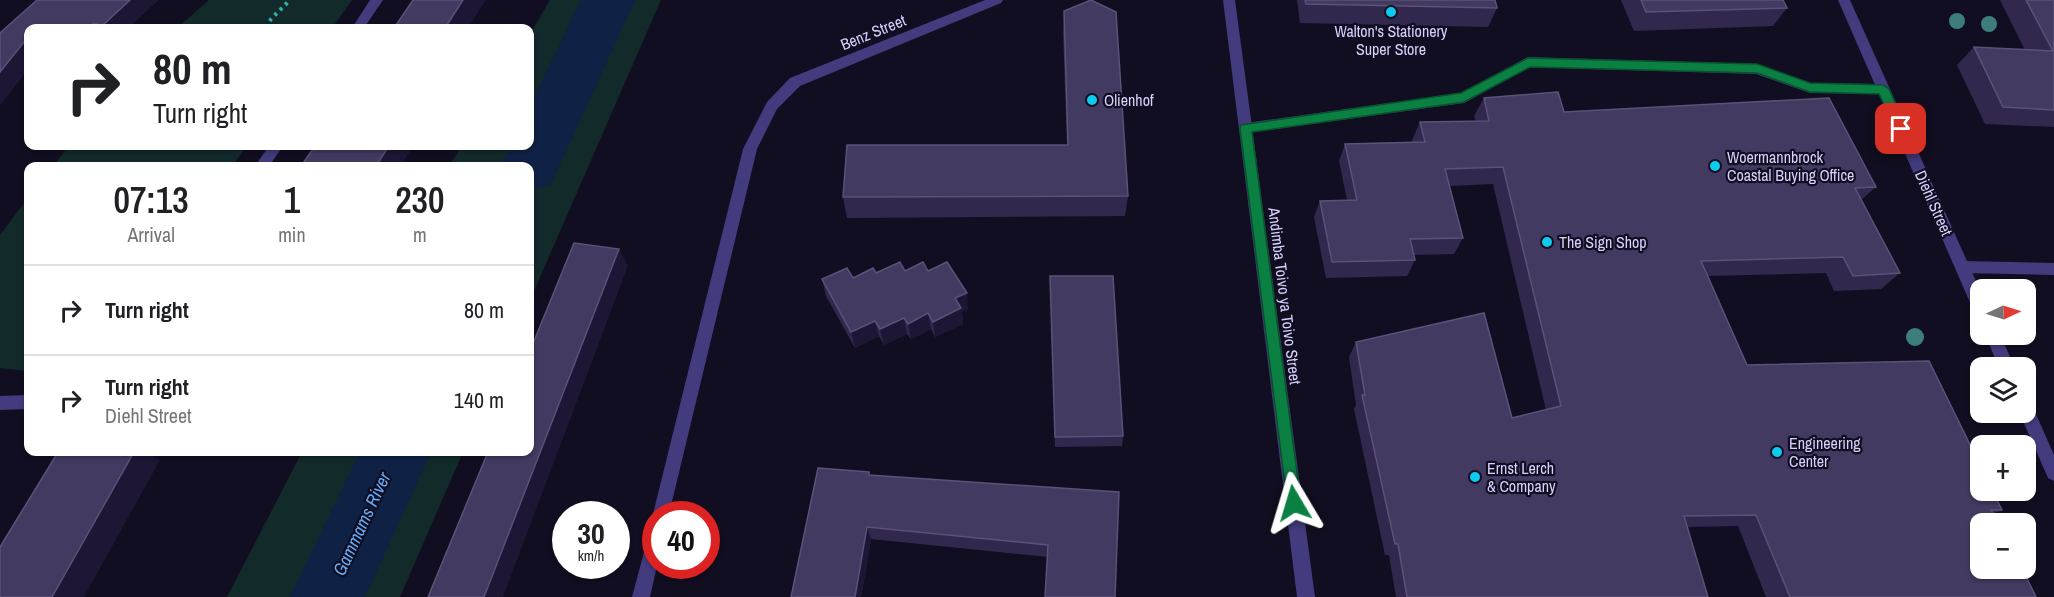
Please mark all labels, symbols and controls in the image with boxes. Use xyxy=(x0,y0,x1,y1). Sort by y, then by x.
marker: Walton's Stationery Super Store xyxy=(1384,5,1398,19)
street label: Benz Street xyxy=(837,9,909,55)
place label: Walton's Stationery Super Store xyxy=(1335,20,1448,60)
text: 80 m xyxy=(153,41,232,97)
icon: right xyxy=(54,48,132,126)
place label: Olienhof xyxy=(1104,89,1154,111)
marker: Olienhof xyxy=(1085,93,1099,107)
text: Turn right xyxy=(153,95,247,131)
pin xyxy=(1875,103,1926,154)
icon: arrive xyxy=(1884,112,1917,145)
place label: Woermannbrock Coastal Buying Office xyxy=(1727,146,1854,186)
marker: Woermannbrock Coastal Buying Office xyxy=(1708,159,1722,173)
street label: Diehl Street xyxy=(1910,167,1958,239)
text: 07:13 xyxy=(114,176,189,224)
text: 1 xyxy=(284,176,300,224)
text: 230 xyxy=(395,176,444,224)
street label: Andimba Toivo ya Toivo Street xyxy=(1263,205,1307,386)
text: Arrival xyxy=(127,221,175,248)
text: min xyxy=(278,221,306,248)
text: m xyxy=(413,221,427,248)
place label: The Sign Shop xyxy=(1559,231,1647,253)
marker: The Sign Shop xyxy=(1540,235,1554,249)
north arrow xyxy=(1970,279,2036,345)
map controls xyxy=(1970,279,2036,579)
icon: right xyxy=(54,294,87,327)
text: Turn right xyxy=(105,295,189,325)
text: 80 m xyxy=(464,295,504,325)
button: layers xyxy=(1970,357,2036,423)
text: Turn right xyxy=(105,372,189,402)
icon: right xyxy=(54,384,87,417)
text: 140 m xyxy=(454,385,504,415)
text: Diehl Street xyxy=(105,402,192,429)
place label: Engineering Center xyxy=(1789,432,1861,472)
button: + xyxy=(1970,435,2036,501)
marker: Engineering Center xyxy=(1770,445,1784,459)
place label: Ernst Lerch & Company xyxy=(1487,457,1556,497)
water label: Gammams River xyxy=(327,467,397,580)
marker: Ernst Lerch & Company xyxy=(1468,470,1482,484)
position arrow xyxy=(1262,471,1326,535)
speed limit sign: 40 xyxy=(642,501,720,579)
text: 30 xyxy=(577,513,605,553)
button: − xyxy=(1970,513,2036,579)
text: km/h xyxy=(578,545,604,566)

